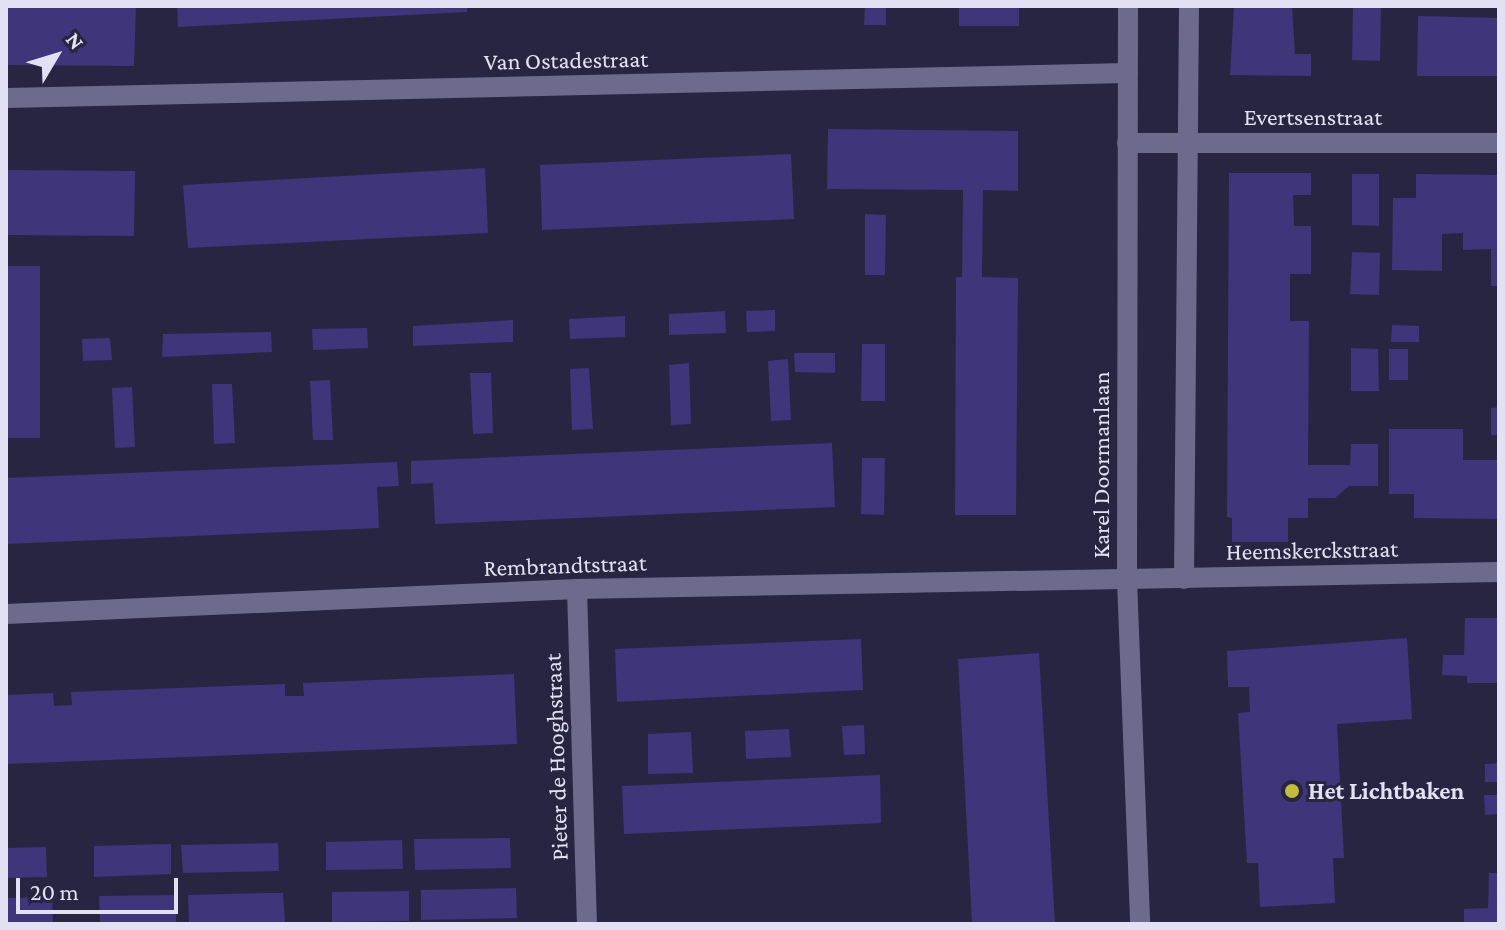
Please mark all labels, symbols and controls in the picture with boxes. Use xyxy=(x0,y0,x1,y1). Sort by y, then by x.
north arrow xyxy=(16,16,96,96)
text: N xyxy=(61,27,90,55)
street label: Van Ostadestraat xyxy=(484,44,648,76)
street label: Evertsenstraat xyxy=(1244,103,1382,131)
street label: Karel Doormanlaan xyxy=(1087,371,1115,559)
street label: Heemskerckstraat xyxy=(1226,534,1398,566)
street label: Rembrandtstraat xyxy=(483,548,647,582)
street label: Pieter de Hooghstraat xyxy=(538,653,574,861)
place label: Het Lichtbaken xyxy=(1308,777,1464,805)
marker: Het Lichtbaken xyxy=(1283,782,1301,800)
scale bar xyxy=(20,862,182,912)
text: 20 m xyxy=(30,878,79,905)

